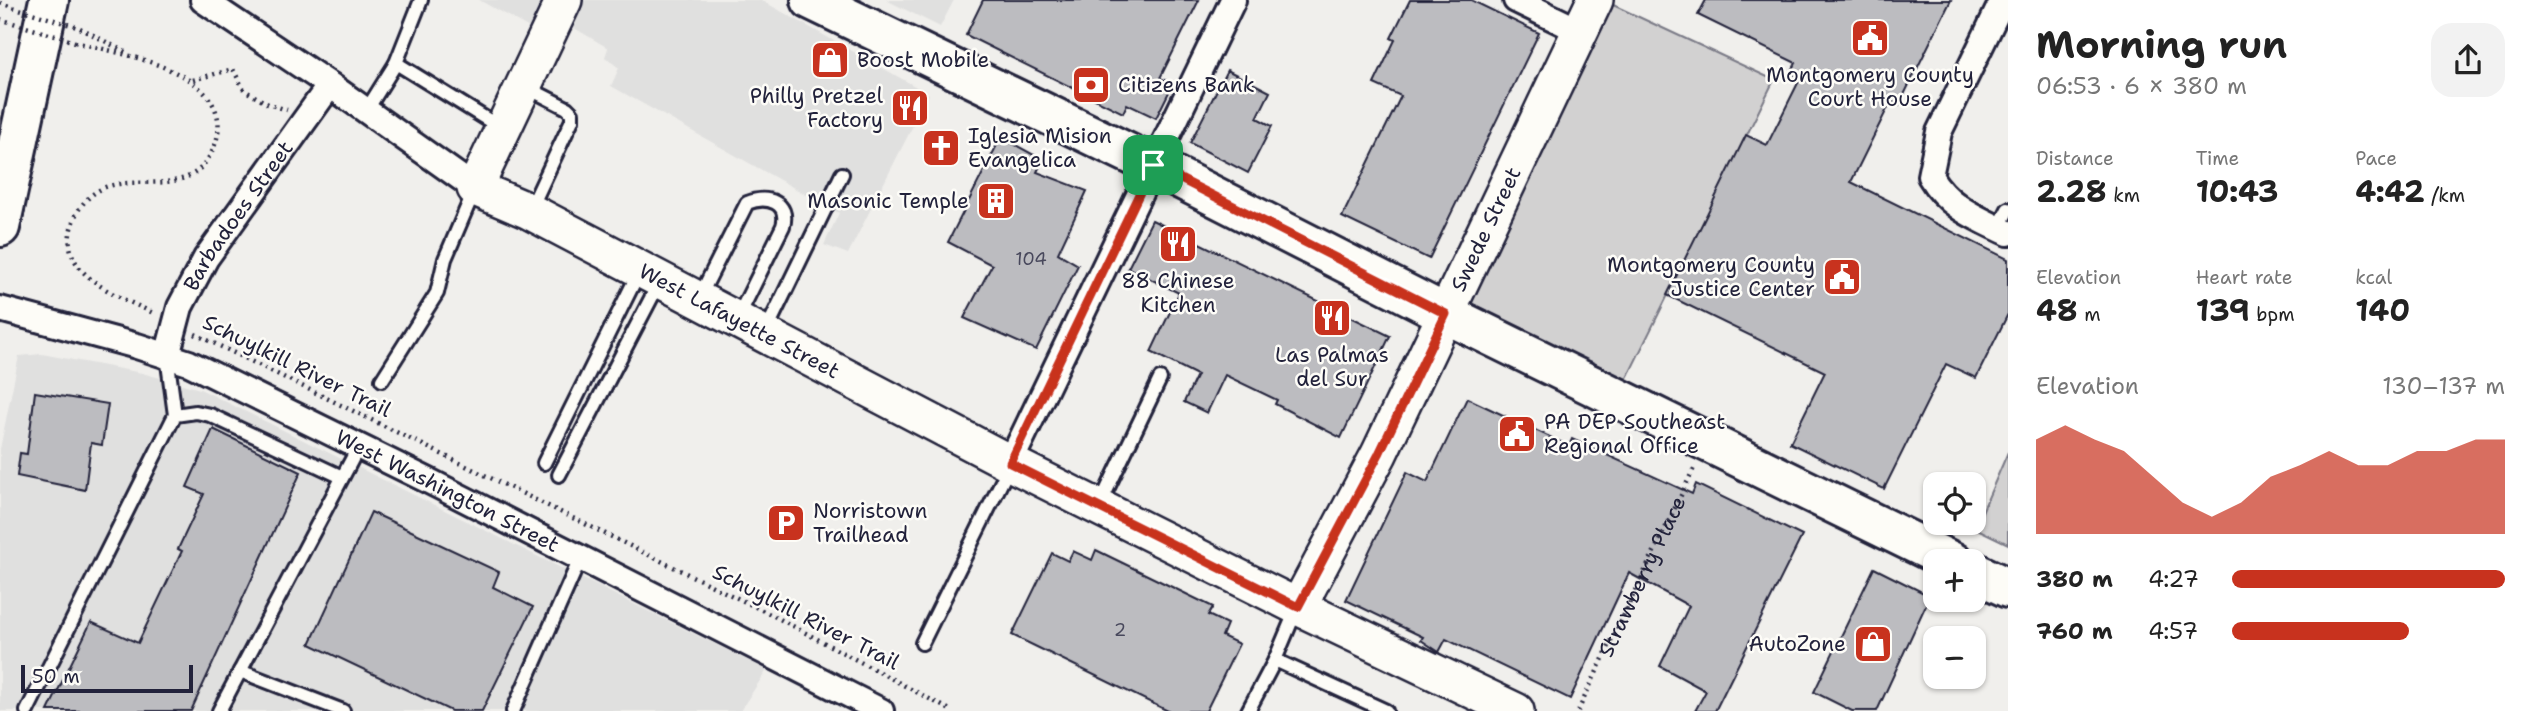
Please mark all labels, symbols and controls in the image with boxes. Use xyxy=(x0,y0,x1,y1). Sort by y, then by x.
public building icon: Montgomery County Court House xyxy=(1849,17,1891,59)
text: Morning run xyxy=(2036,19,2287,70)
button: share xyxy=(2431,23,2505,97)
shop icon: Boost Mobile xyxy=(809,39,851,81)
place label: Boost Mobile xyxy=(857,46,989,74)
place label: Montgomery County Court House xyxy=(1766,61,1974,113)
bank icon: Citizens Bank xyxy=(1070,64,1112,106)
place label: Citizens Bank xyxy=(1118,71,1255,99)
text: 06:53 · 6 × 380 m xyxy=(2036,71,2247,101)
place label: Philly Pretzel Factory xyxy=(750,82,884,134)
restaurant icon: Philly Pretzel Factory xyxy=(889,87,931,129)
place label: Iglesia Mision Evangelica xyxy=(968,122,1112,174)
church icon: Iglesia Mision Evangelica xyxy=(920,127,962,169)
street label: Barbadoes Street xyxy=(177,135,299,296)
pin xyxy=(1123,135,1183,195)
icon: arrive xyxy=(1134,146,1172,184)
text: Distance xyxy=(2036,146,2114,171)
text: Time xyxy=(2196,146,2239,171)
text: Pace xyxy=(2355,146,2397,171)
street label: Swede Street xyxy=(1444,162,1527,296)
text: 2.28 xyxy=(2036,171,2107,212)
text: 10:43 xyxy=(2196,171,2279,212)
text: 4:42 xyxy=(2355,171,2425,212)
building icon: Masonic Temple xyxy=(975,180,1017,222)
text: km xyxy=(2107,183,2140,208)
text: /km xyxy=(2425,183,2465,208)
place label: Masonic Temple xyxy=(807,187,969,215)
restaurant icon: 88 Chinese Kitchen xyxy=(1157,223,1199,265)
house number: 104 xyxy=(1015,247,1047,271)
place label: Montgomery County Justice Center xyxy=(1607,251,1815,303)
public building icon: Montgomery County Justice Center xyxy=(1821,256,1863,298)
street label: West Lafayette Street xyxy=(634,257,844,385)
text: Elevation xyxy=(2036,265,2121,290)
text: Heart rate xyxy=(2196,265,2292,290)
text: kcal xyxy=(2355,265,2392,290)
place label: 88 Chinese Kitchen xyxy=(1121,267,1235,319)
text: 48 xyxy=(2036,290,2078,331)
text: 139 xyxy=(2196,290,2250,331)
text: 140 xyxy=(2355,290,2410,331)
restaurant icon: Las Palmas del Sur xyxy=(1311,297,1353,339)
text: m xyxy=(2078,302,2101,327)
text: bpm xyxy=(2250,302,2295,327)
street label: Schuylkill River Trail xyxy=(198,308,396,424)
place label: Las Palmas del Sur xyxy=(1275,341,1389,393)
text: Elevation xyxy=(2036,371,2139,401)
text: 130–137 m xyxy=(2382,371,2505,401)
place label: PA DEP Southeast Regional Office xyxy=(1544,408,1725,460)
public building icon: PA DEP Southeast Regional Office xyxy=(1496,413,1538,455)
street label: West Washington Street xyxy=(331,423,564,559)
map controls xyxy=(1923,472,1986,689)
button: locate xyxy=(1923,472,1986,535)
street label: Strawberry Place xyxy=(1592,491,1693,662)
place label: Norristown Trailhead xyxy=(813,497,927,549)
parking icon: Norristown Trailhead xyxy=(765,502,807,544)
button: + xyxy=(1923,549,1986,612)
street label: Schuylkill River Trail xyxy=(708,558,905,677)
text: 380 m xyxy=(2036,564,2113,594)
text: 4:27 xyxy=(2148,564,2199,594)
text: 760 m xyxy=(2036,616,2113,646)
text: 4:57 xyxy=(2148,616,2198,646)
house number: 2 xyxy=(1114,618,1126,642)
shop icon: AutoZone xyxy=(1852,623,1894,665)
button: − xyxy=(1923,626,1986,689)
place label: AutoZone xyxy=(1749,630,1846,658)
scale bar xyxy=(21,662,192,694)
text: 50 m xyxy=(32,664,80,689)

